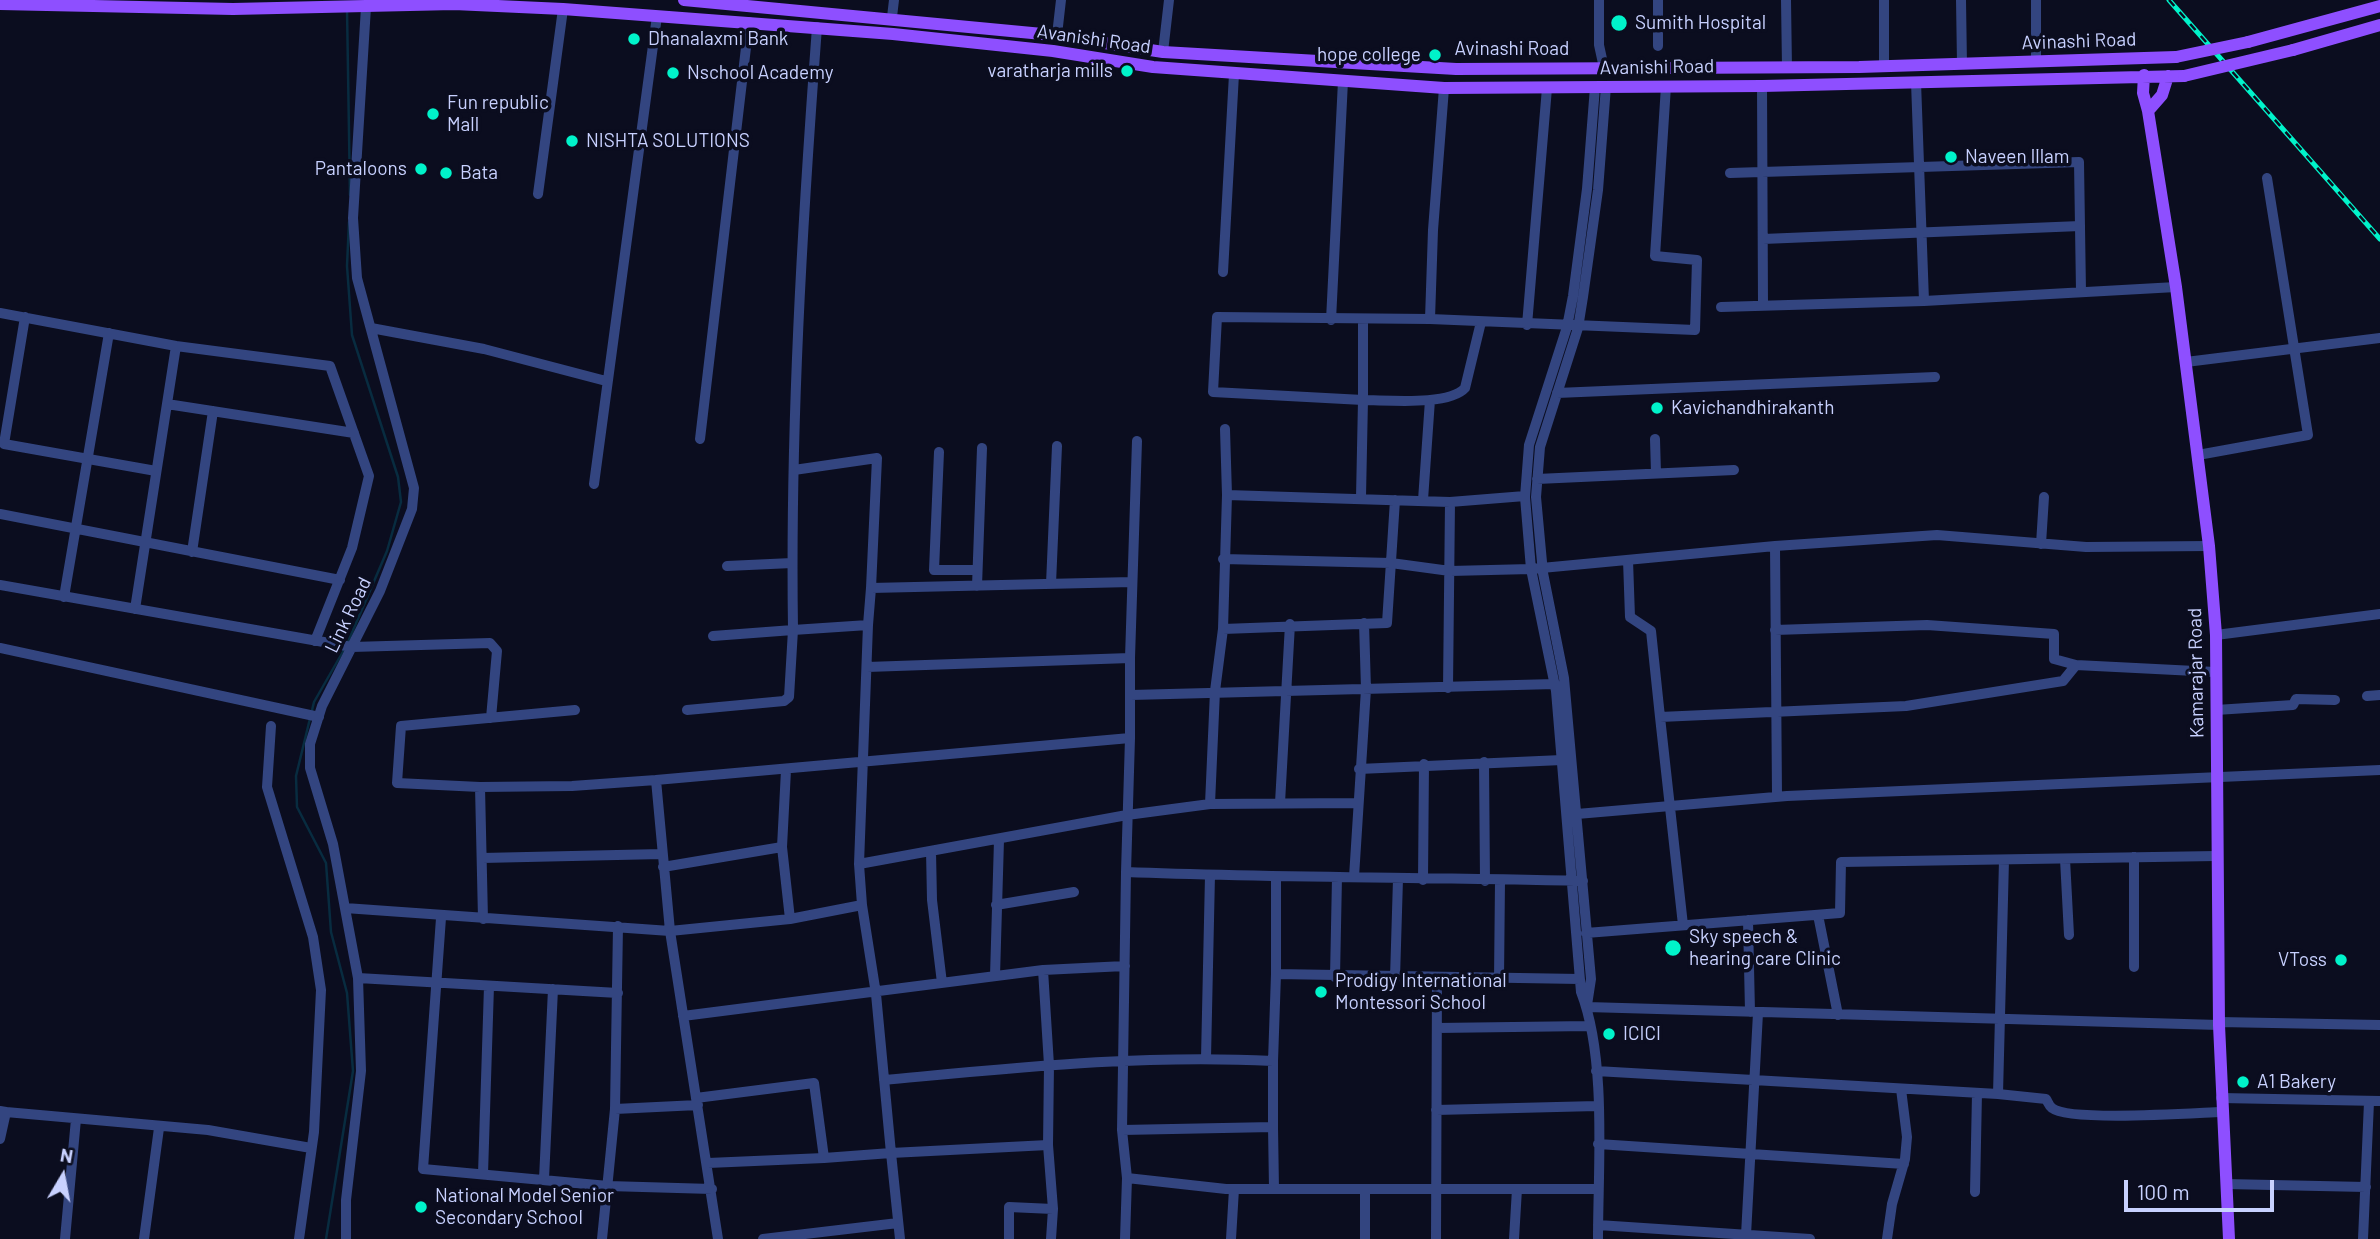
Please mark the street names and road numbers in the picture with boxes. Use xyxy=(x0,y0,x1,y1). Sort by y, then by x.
street label: Avanishi Road xyxy=(1036,20,1152,58)
street label: Avinashi Road xyxy=(2021,28,2137,54)
street label: Avinashi Road xyxy=(1455,38,1569,60)
street label: Avanishi Road xyxy=(1599,55,1715,79)
street label: Link Road xyxy=(320,574,376,656)
street label: Kamarajar Road xyxy=(2183,608,2209,738)

